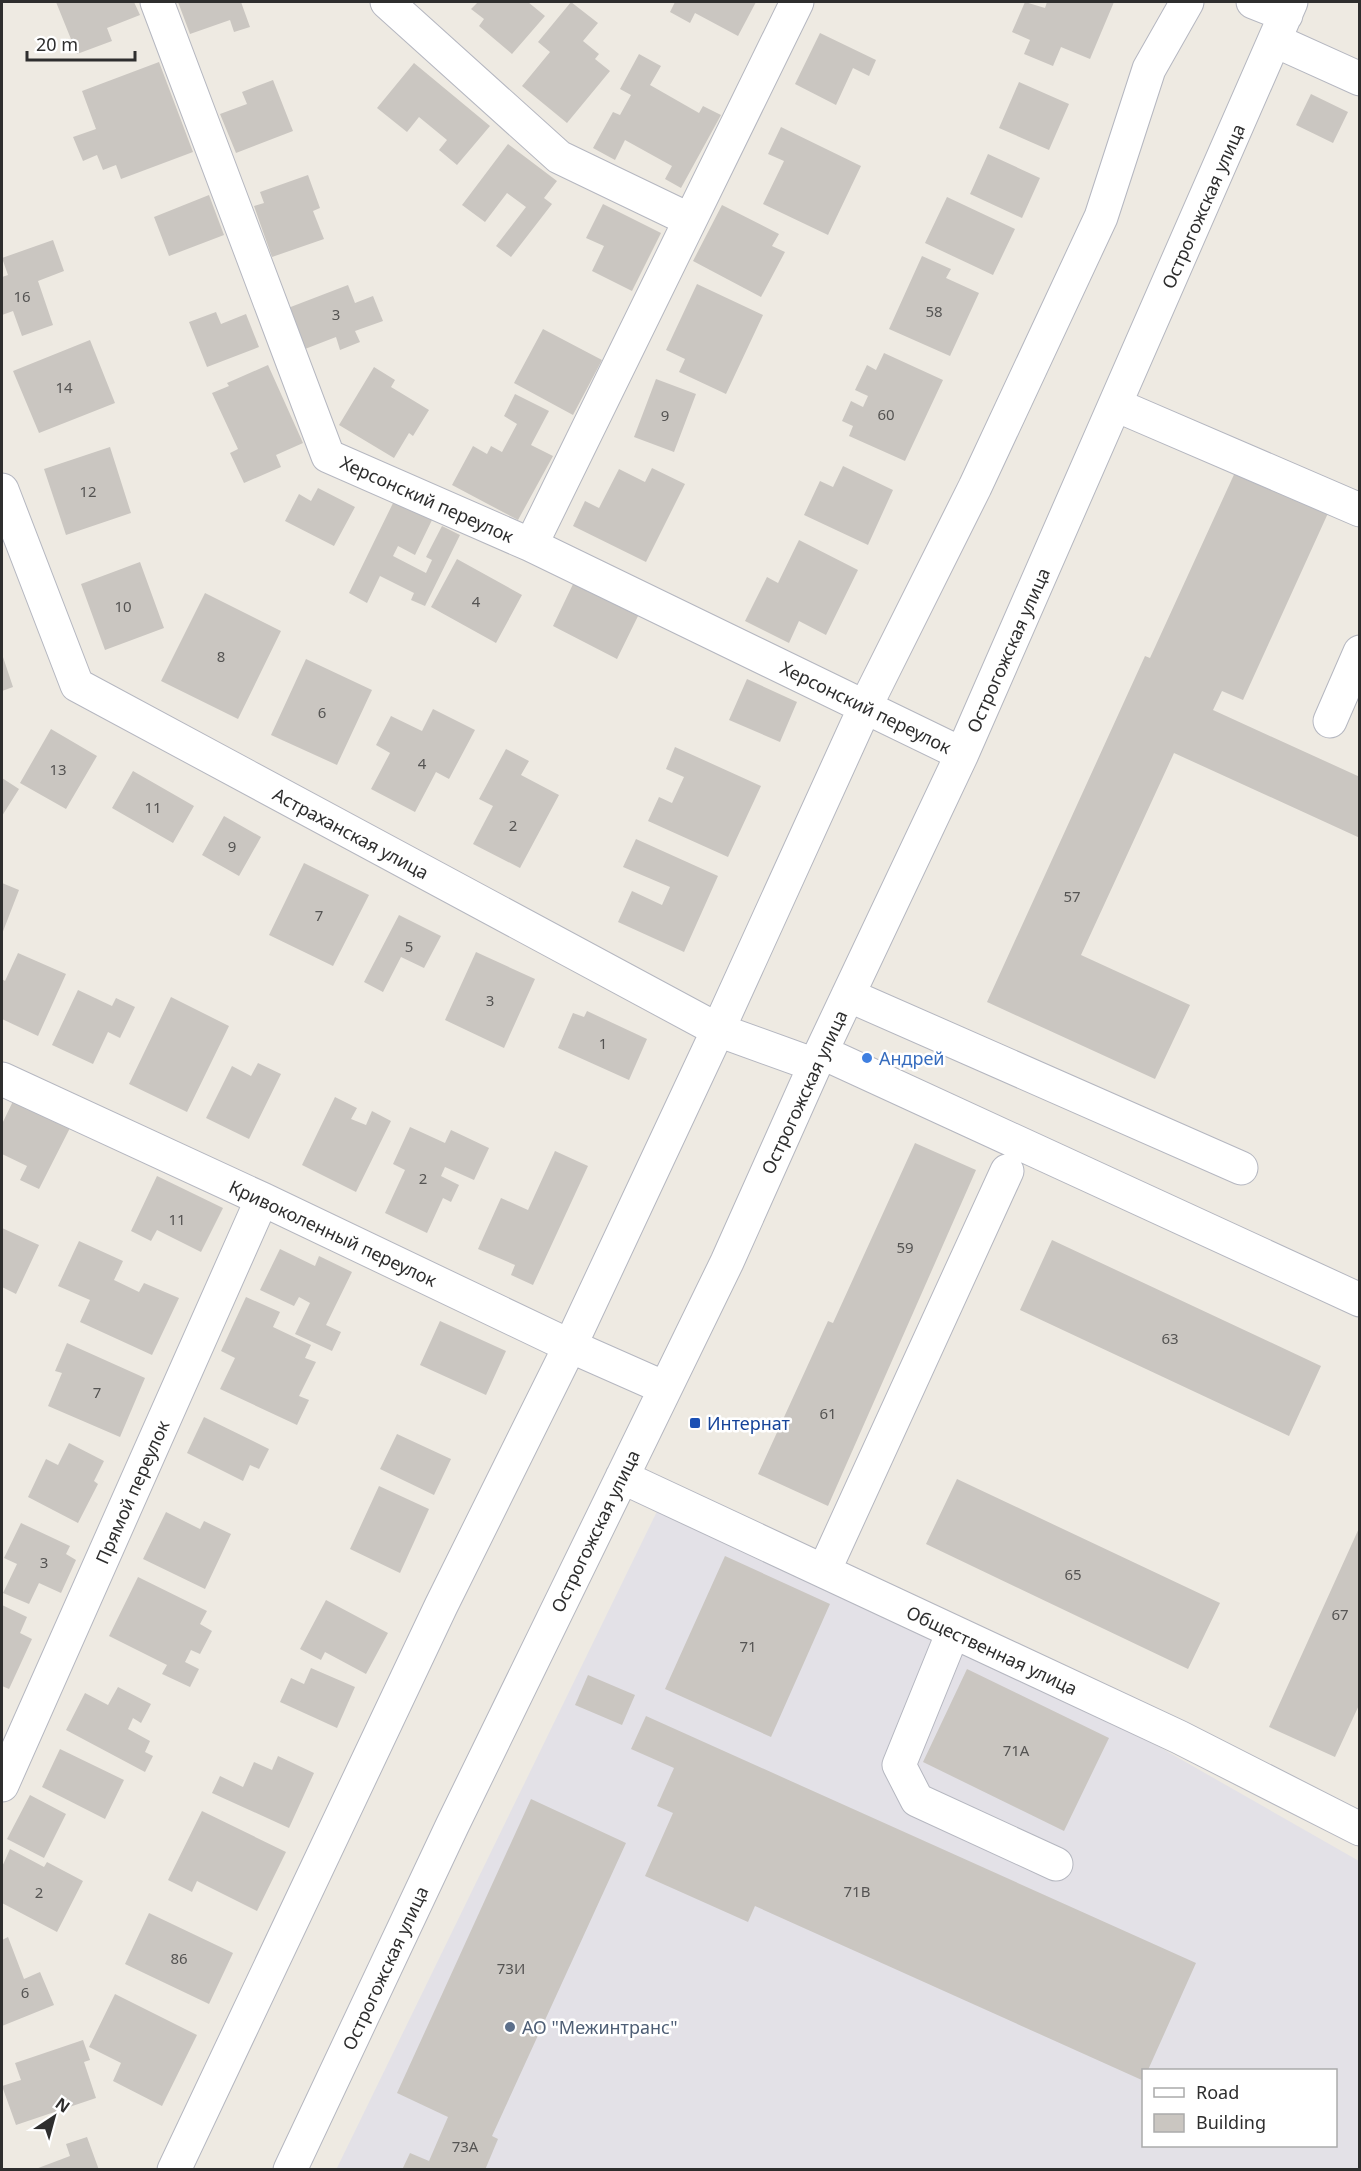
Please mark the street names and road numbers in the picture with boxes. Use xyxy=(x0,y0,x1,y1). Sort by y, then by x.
street label: Острогожская улица xyxy=(1156,120,1250,292)
street label: Херсонский переулок xyxy=(337,450,518,548)
street label: Острогожская улица xyxy=(961,564,1055,736)
street label: Херсонский переулок xyxy=(777,655,956,759)
street label: Астраханская улица xyxy=(269,782,433,884)
street label: Острогожская улица xyxy=(755,1006,853,1178)
street label: Кривоколенный переулок xyxy=(225,1174,441,1292)
street label: Прямой переулок xyxy=(90,1416,175,1568)
street label: Острогожская улица xyxy=(545,1446,645,1616)
street label: Общественная улица xyxy=(903,1600,1081,1700)
street label: Острогожская улица xyxy=(336,1882,434,2054)

